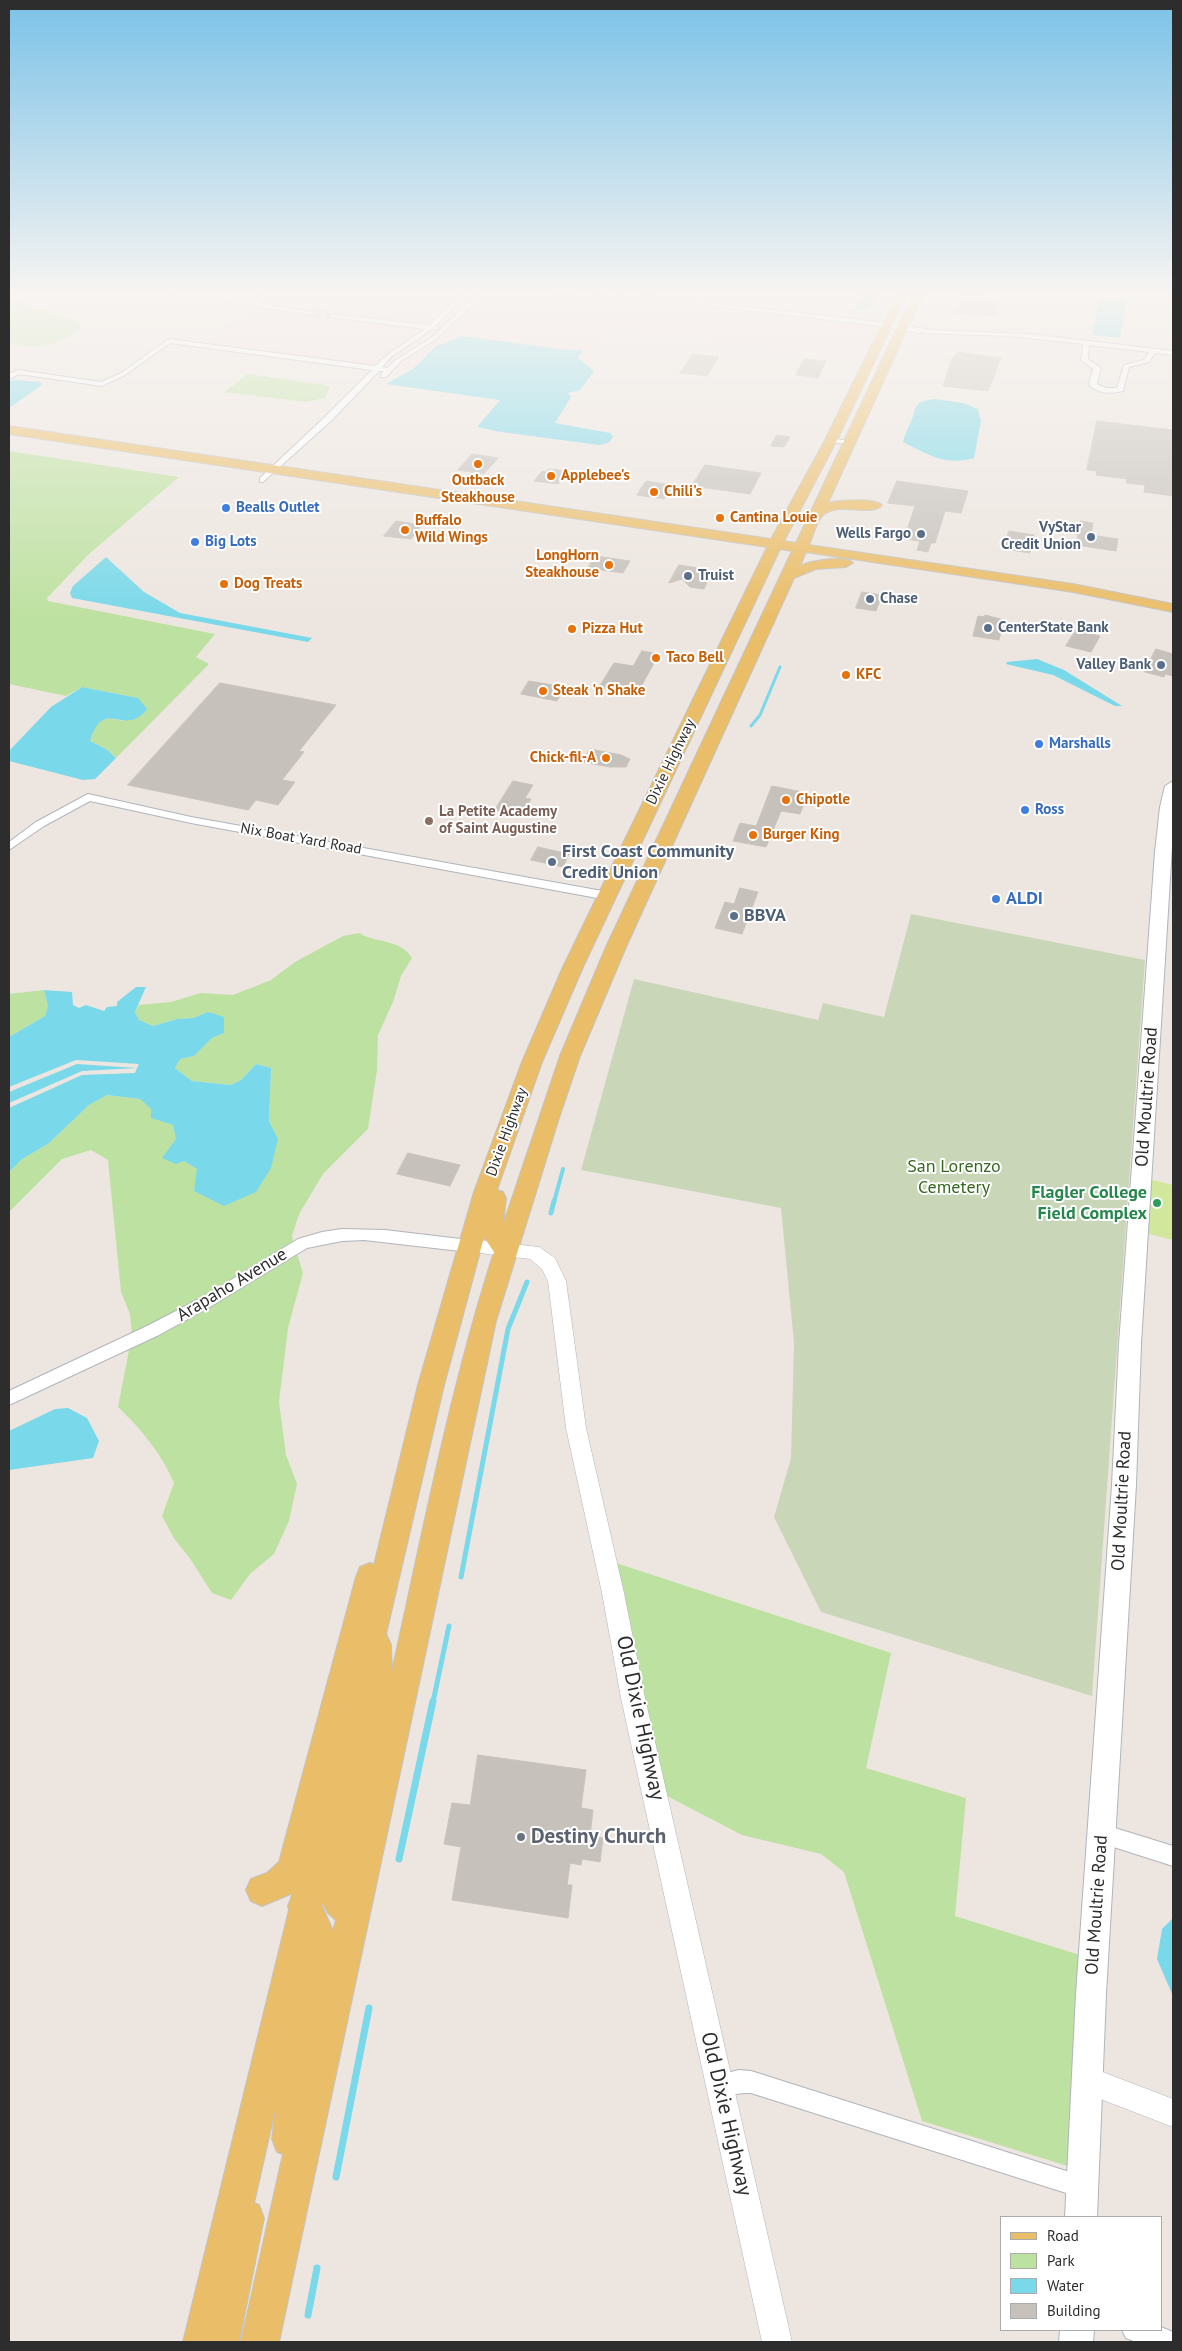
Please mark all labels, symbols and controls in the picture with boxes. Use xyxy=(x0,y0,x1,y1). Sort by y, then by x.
marker: Outback Steakhouse xyxy=(472,458,484,470)
place label: Applebee's xyxy=(561,467,630,485)
marker: Applebee's xyxy=(545,470,557,482)
place label: Outback Steakhouse xyxy=(441,472,515,507)
place label: Chili's xyxy=(664,483,702,501)
marker: Chili's xyxy=(648,486,660,498)
place label: Bealls Outlet xyxy=(236,499,319,517)
marker: Bealls Outlet xyxy=(220,502,232,514)
place label: Cantina Louie xyxy=(730,509,817,527)
place label: Buffalo Wild Wings xyxy=(415,512,488,547)
marker: Cantina Louie xyxy=(714,512,726,524)
place label: VyStar Credit Union xyxy=(1001,519,1081,554)
marker: Buffalo Wild Wings xyxy=(399,524,411,536)
place label: Wells Fargo xyxy=(836,525,911,543)
marker: Wells Fargo xyxy=(915,528,927,540)
marker: VyStar Credit Union xyxy=(1085,531,1097,543)
place label: Big Lots xyxy=(205,533,257,551)
marker: Big Lots xyxy=(189,536,201,548)
place label: LongHorn Steakhouse xyxy=(525,547,599,582)
marker: LongHorn Steakhouse xyxy=(603,559,615,571)
place label: Truist xyxy=(698,567,734,585)
marker: Truist xyxy=(682,570,694,582)
place label: Dog Treats xyxy=(234,575,302,593)
marker: Dog Treats xyxy=(218,578,230,590)
place label: Chase xyxy=(880,590,918,608)
marker: Chase xyxy=(864,593,876,605)
place label: CenterState Bank xyxy=(998,619,1109,637)
place label: Pizza Hut xyxy=(582,620,643,638)
marker: CenterState Bank xyxy=(982,622,994,634)
marker: Pizza Hut xyxy=(566,623,578,635)
place label: Taco Bell xyxy=(666,649,724,667)
marker: Taco Bell xyxy=(650,652,662,664)
place label: Valley Bank xyxy=(1076,656,1151,674)
marker: Valley Bank xyxy=(1155,659,1167,671)
place label: KFC xyxy=(856,666,881,684)
marker: KFC xyxy=(840,669,852,681)
place label: Steak 'n Shake xyxy=(553,682,645,700)
marker: Steak 'n Shake xyxy=(537,685,549,697)
street label: Dixie Highway xyxy=(643,716,699,808)
place label: Marshalls xyxy=(1049,735,1111,753)
marker: Marshalls xyxy=(1033,738,1045,750)
place label: Chick-fil-A xyxy=(530,749,596,767)
marker: Chick-fil-A xyxy=(600,752,612,764)
place label: Chipotle xyxy=(796,791,850,809)
marker: Chipotle xyxy=(780,794,792,806)
place label: Ross xyxy=(1035,801,1064,819)
place label: La Petite Academy of Saint Augustine xyxy=(439,803,557,838)
marker: Ross xyxy=(1019,804,1031,816)
marker: La Petite Academy of Saint Augustine xyxy=(423,815,435,827)
street label: Nix Boat Yard Road xyxy=(239,819,363,859)
place label: Burger King xyxy=(763,826,839,844)
marker: Burger King xyxy=(747,829,759,841)
place label: First Coast Community Credit Union xyxy=(562,841,734,884)
marker: First Coast Community Credit Union xyxy=(546,856,558,868)
place label: ALDI xyxy=(1006,888,1043,910)
marker: ALDI xyxy=(990,893,1002,905)
place label: BBVA xyxy=(744,905,786,927)
marker: BBVA xyxy=(728,910,740,922)
street label: Old Moultrie Road xyxy=(1131,1026,1163,1168)
street label: Dixie Highway xyxy=(483,1085,531,1179)
park label: San Lorenzo Cemetery xyxy=(907,1156,1001,1198)
place label: Flagler College Field Complex xyxy=(1031,1182,1147,1224)
marker: Flagler College Field Complex xyxy=(1151,1197,1163,1209)
street label: Arapaho Avenue xyxy=(173,1244,291,1326)
street label: Old Moultrie Road xyxy=(1108,1431,1136,1571)
street label: Old Dixie Highway xyxy=(610,1633,670,1803)
place label: Destiny Church xyxy=(531,1824,666,1850)
marker: Destiny Church xyxy=(515,1831,527,1843)
street label: Old Moultrie Road xyxy=(1081,1834,1113,1976)
street label: Old Dixie Highway xyxy=(695,2030,757,2198)
legend xyxy=(1000,2216,1162,2331)
text: Road xyxy=(1047,2226,1079,2245)
text: Park xyxy=(1047,2251,1075,2270)
text: Water xyxy=(1047,2276,1084,2295)
text: Building xyxy=(1047,2301,1101,2320)

